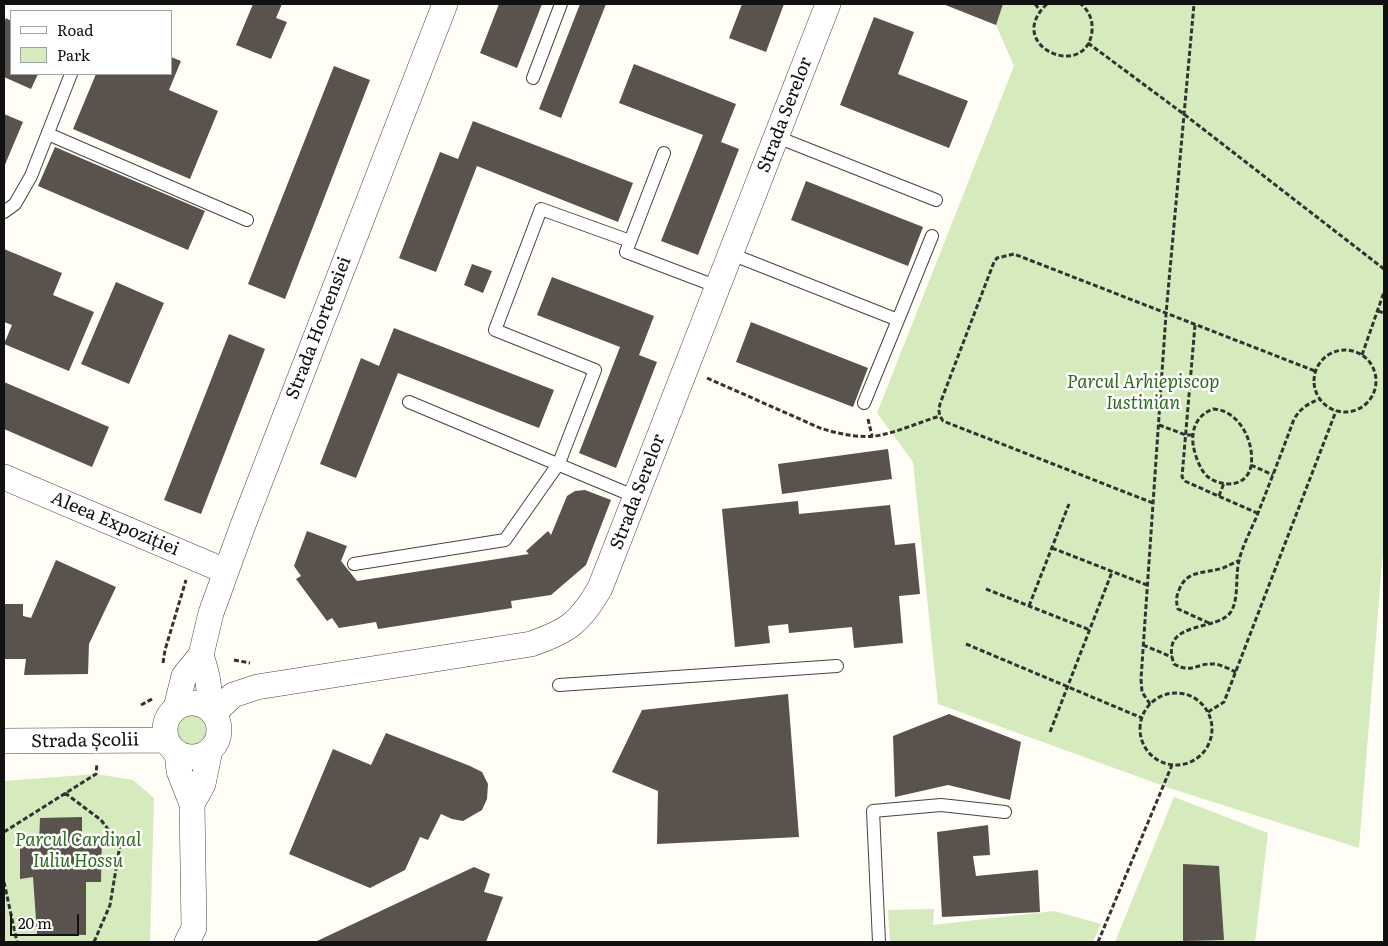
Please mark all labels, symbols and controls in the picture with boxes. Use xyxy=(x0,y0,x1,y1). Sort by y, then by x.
legend xyxy=(10,10,172,75)
text: Road xyxy=(57,18,93,41)
text: Park xyxy=(57,43,90,66)
street label: Strada Serelor xyxy=(753,54,817,176)
street label: Strada Hortensiei xyxy=(282,254,356,402)
park label: Parcul Arhiepiscop Iustinian xyxy=(1067,372,1219,414)
street label: Strada Serelor xyxy=(606,431,670,553)
street label: Aleea Expoziției xyxy=(48,487,182,561)
street label: Strada Școlii xyxy=(31,729,139,753)
park label: Parcul Cardinal Iuliu Hossu xyxy=(15,830,141,872)
scale bar xyxy=(12,904,81,936)
text: 20 m xyxy=(18,911,52,934)

